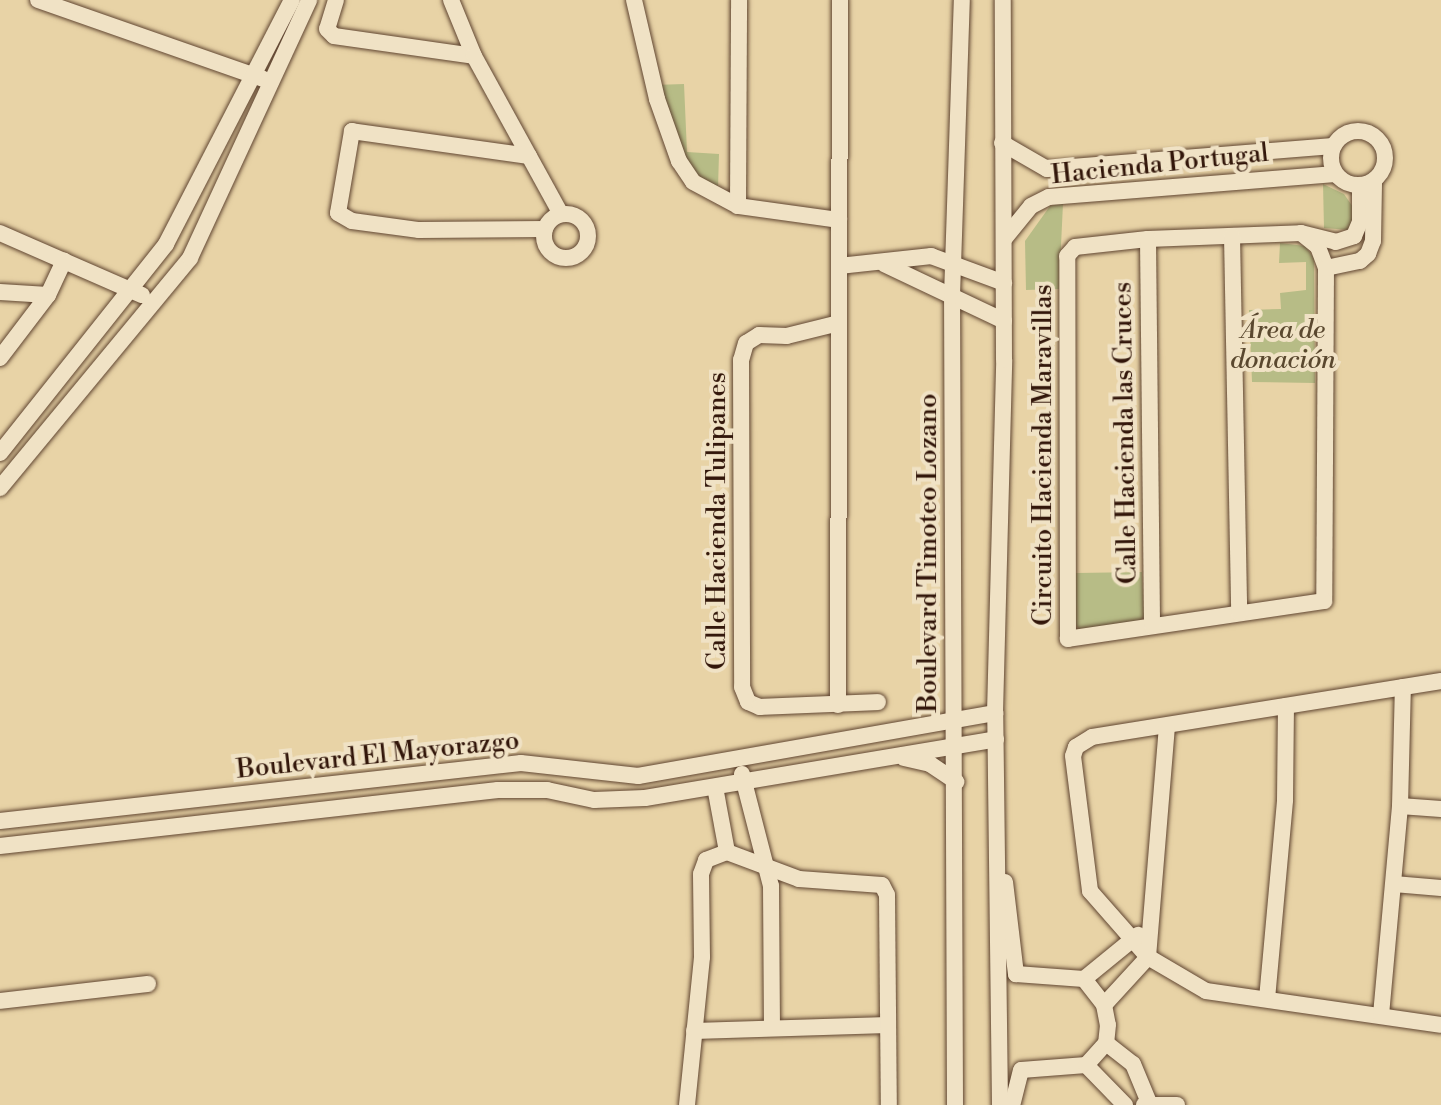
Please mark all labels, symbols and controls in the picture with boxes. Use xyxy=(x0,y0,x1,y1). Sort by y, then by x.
street label: Hacienda Portugal xyxy=(1050,138,1270,192)
street label: Calle Hacienda las Cruces xyxy=(1108,282,1144,584)
street label: Circuito Hacienda Maravillas xyxy=(1028,284,1060,626)
park label: Área de donación xyxy=(1230,315,1336,376)
street label: Calle Hacienda Tulipanes xyxy=(702,372,734,670)
street label: Boulevard Timoteo Lozano xyxy=(913,393,945,713)
street label: Boulevard El Mayorazgo xyxy=(235,726,521,786)

